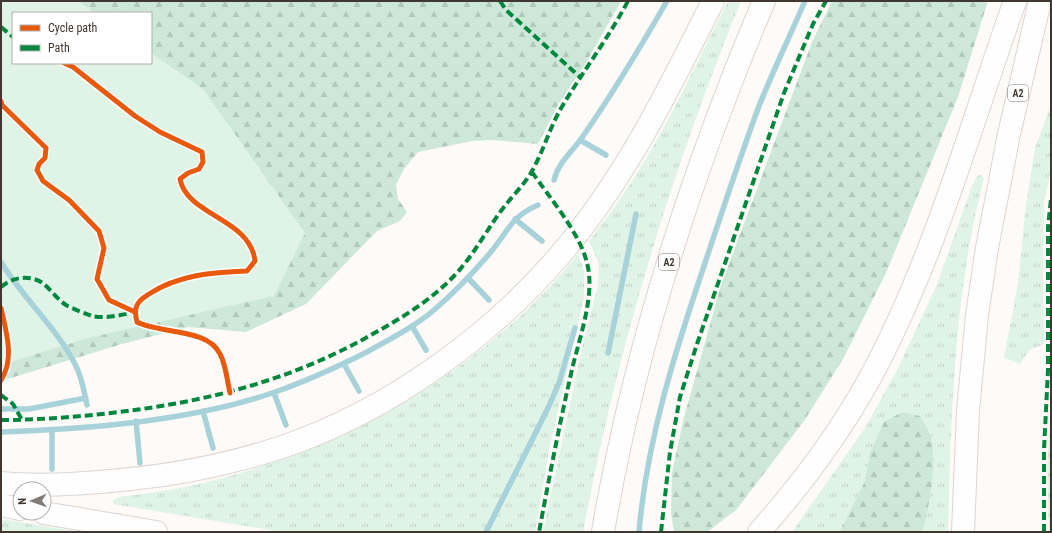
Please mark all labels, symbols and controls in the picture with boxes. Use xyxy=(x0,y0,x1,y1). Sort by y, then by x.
legend xyxy=(12,12,152,64)
text: Cycle path xyxy=(48,21,98,35)
text: Path xyxy=(48,41,70,55)
road number: A2 xyxy=(1008,85,1028,101)
road number: A2 xyxy=(659,254,679,270)
north arrow xyxy=(12,481,52,521)
text: N xyxy=(16,497,29,505)

